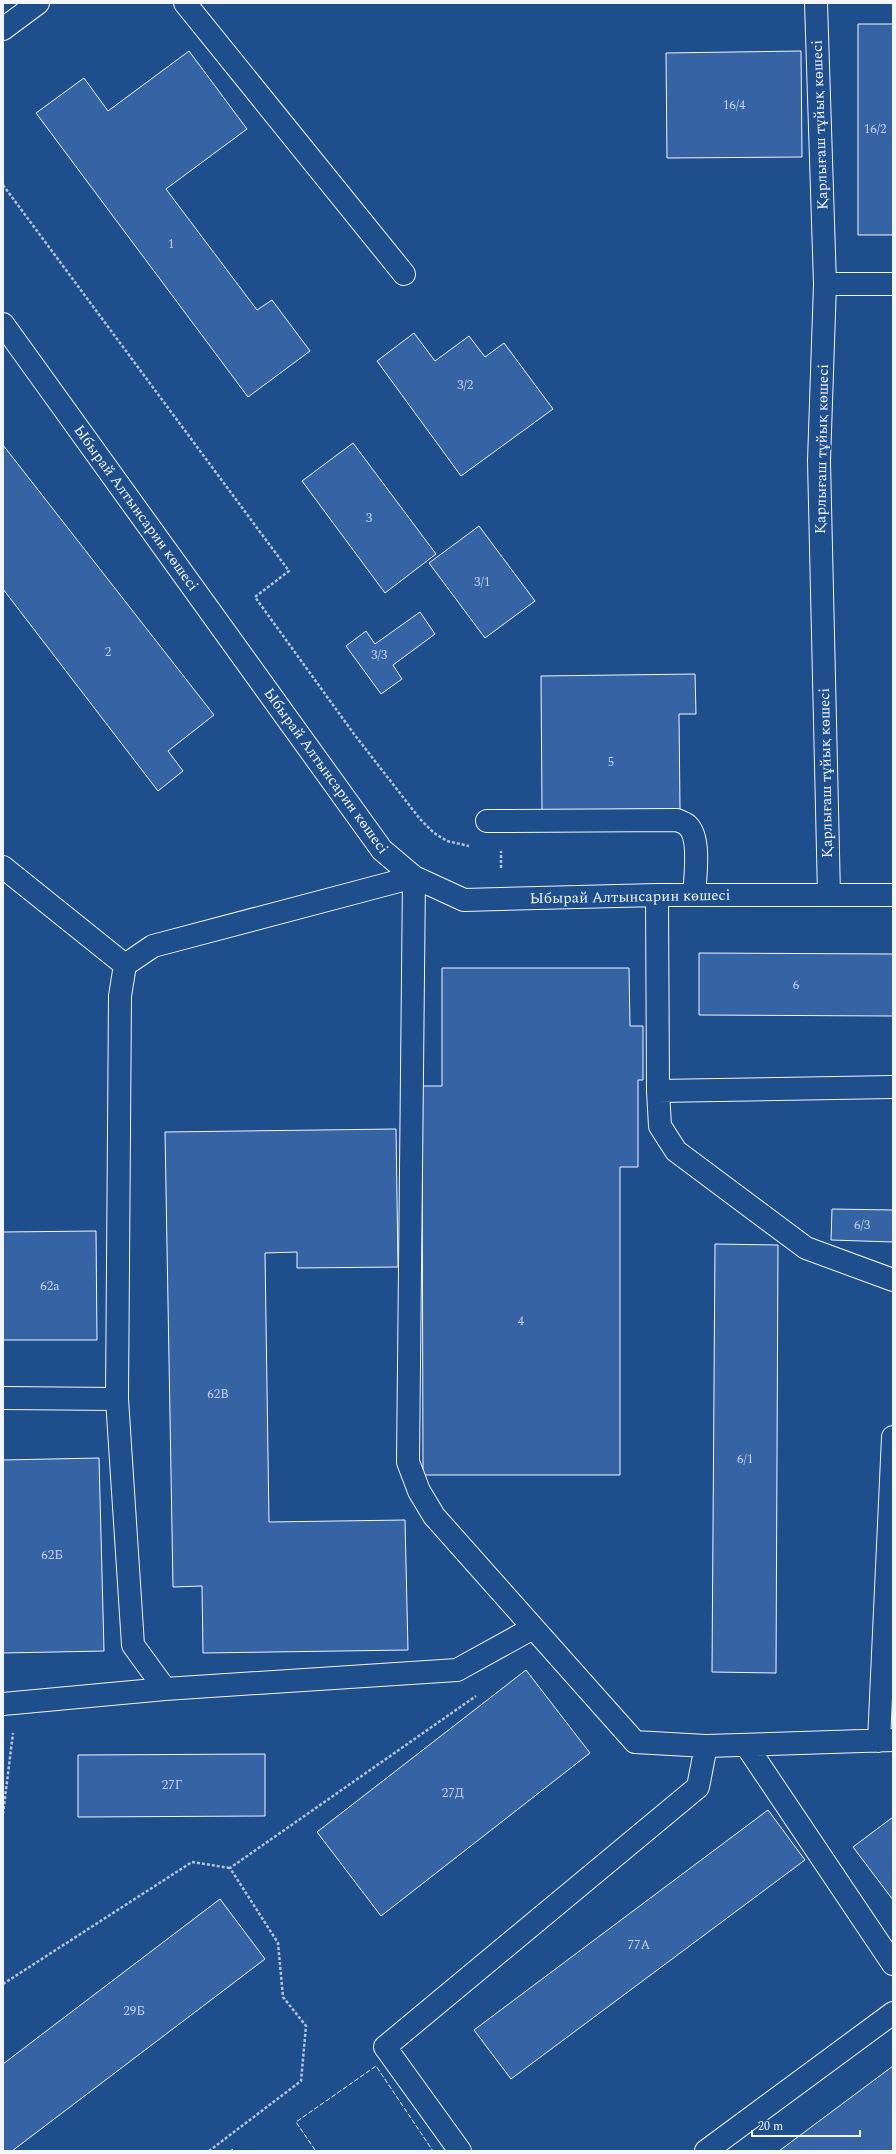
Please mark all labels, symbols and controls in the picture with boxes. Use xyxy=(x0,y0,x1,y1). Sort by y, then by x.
street label: Қарлығаш тұйық көшесі xyxy=(806,40,834,210)
house number: 16/4 xyxy=(723,95,746,115)
house number: 16/2 xyxy=(864,119,886,139)
house number: 1 xyxy=(168,234,174,254)
street label: Қарлығаш тұйық көшесі xyxy=(809,364,835,534)
house number: 3/2 xyxy=(457,375,473,395)
street label: Ыбырай Алтынсарин көшесі xyxy=(68,420,204,596)
house number: 3 xyxy=(366,508,373,528)
house number: 3/1 xyxy=(474,572,490,592)
house number: 2 xyxy=(105,642,111,662)
house number: 3/3 xyxy=(371,645,388,665)
street label: Ыбырай Алтынсарин көшесі xyxy=(258,683,394,859)
street label: Қарлығаш тұйық көшесі xyxy=(813,688,839,858)
house number: 5 xyxy=(608,752,614,772)
street label: Ыбырай Алтынсарин көшесі xyxy=(530,884,730,910)
house number: 6 xyxy=(793,975,800,995)
house number: 6/3 xyxy=(854,1215,871,1235)
house number: 62а xyxy=(40,1276,60,1296)
house number: 4 xyxy=(518,1311,525,1331)
house number: 62В xyxy=(207,1384,229,1404)
house number: 6/1 xyxy=(737,1449,753,1469)
house number: 62Б xyxy=(41,1545,63,1565)
house number: 27Г xyxy=(162,1775,183,1795)
house number: 27Д xyxy=(442,1783,464,1803)
house number: 77А xyxy=(628,1935,651,1955)
house number: 29Б xyxy=(123,2001,145,2021)
scale bar xyxy=(752,2112,860,2138)
text: 20 m xyxy=(758,2117,783,2136)

